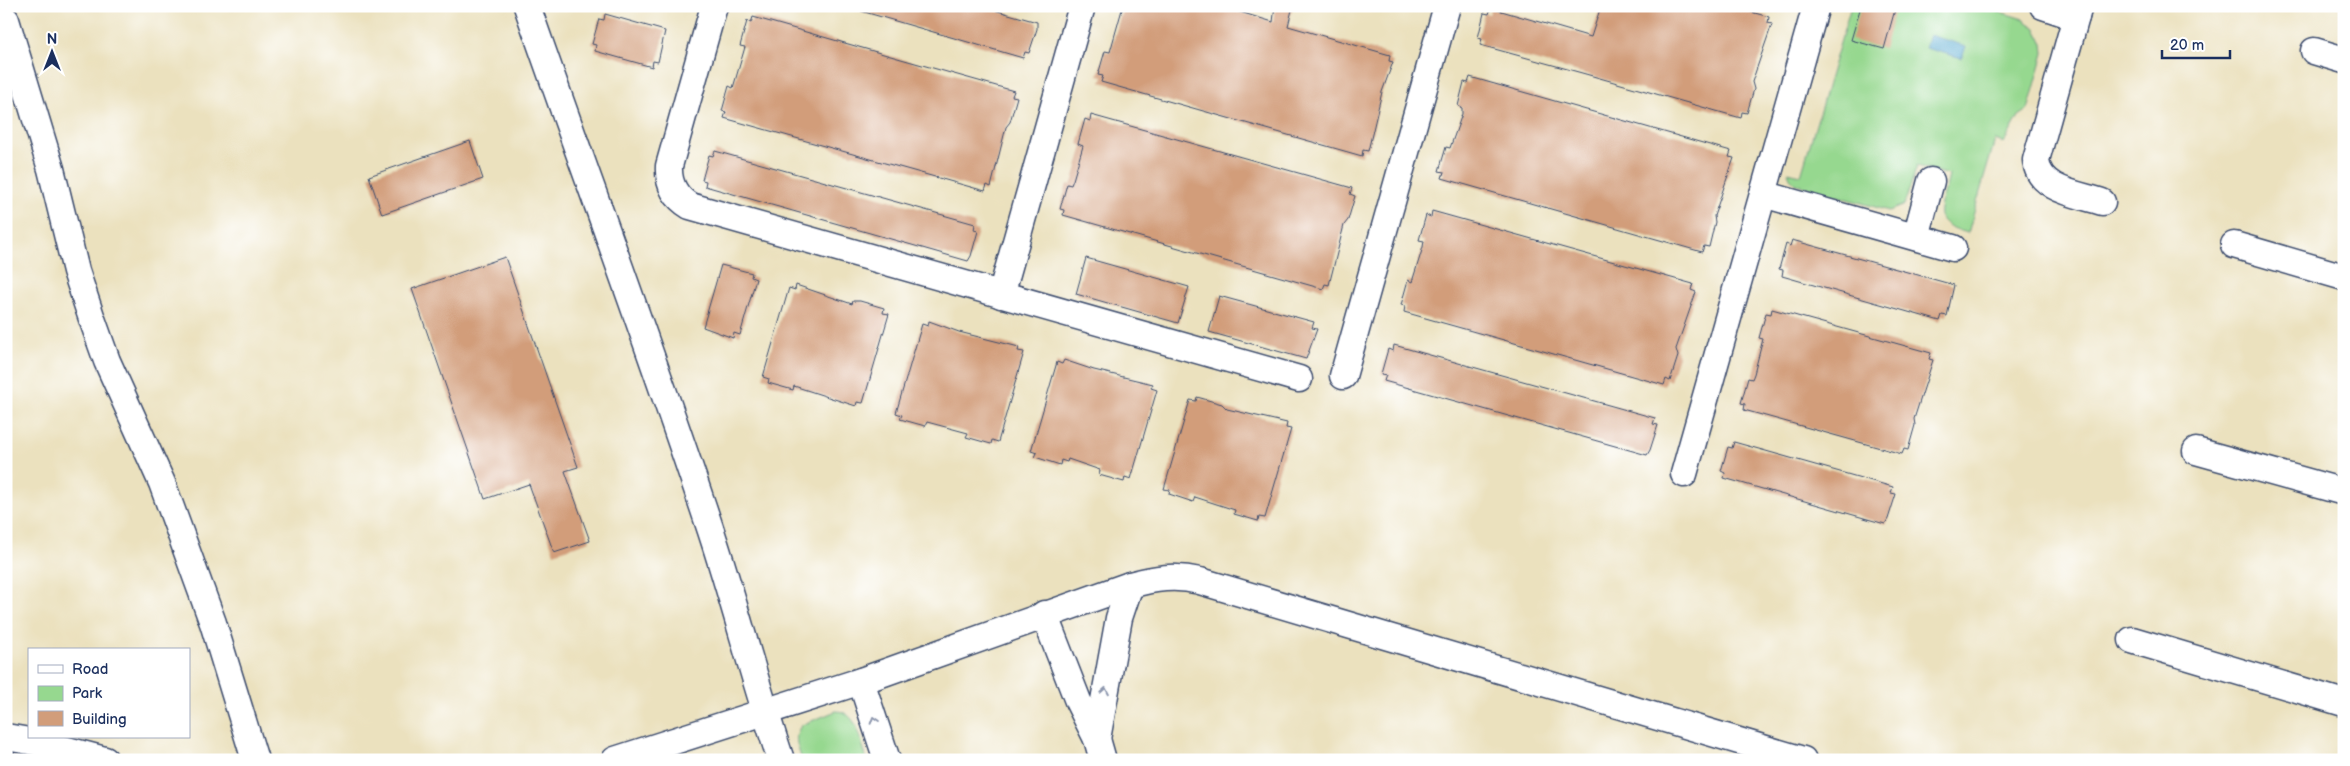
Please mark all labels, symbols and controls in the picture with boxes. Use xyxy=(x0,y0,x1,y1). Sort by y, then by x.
north arrow xyxy=(28,28,78,78)
scale bar xyxy=(2162,28,2230,60)
text: N xyxy=(47,31,57,48)
text: 20 m xyxy=(2170,36,2204,55)
legend xyxy=(28,648,190,738)
text: Road xyxy=(72,660,108,679)
text: Park xyxy=(72,684,103,703)
one-way arrow xyxy=(1099,687,1109,695)
text: Building xyxy=(72,710,127,729)
one-way arrow xyxy=(869,717,879,725)

